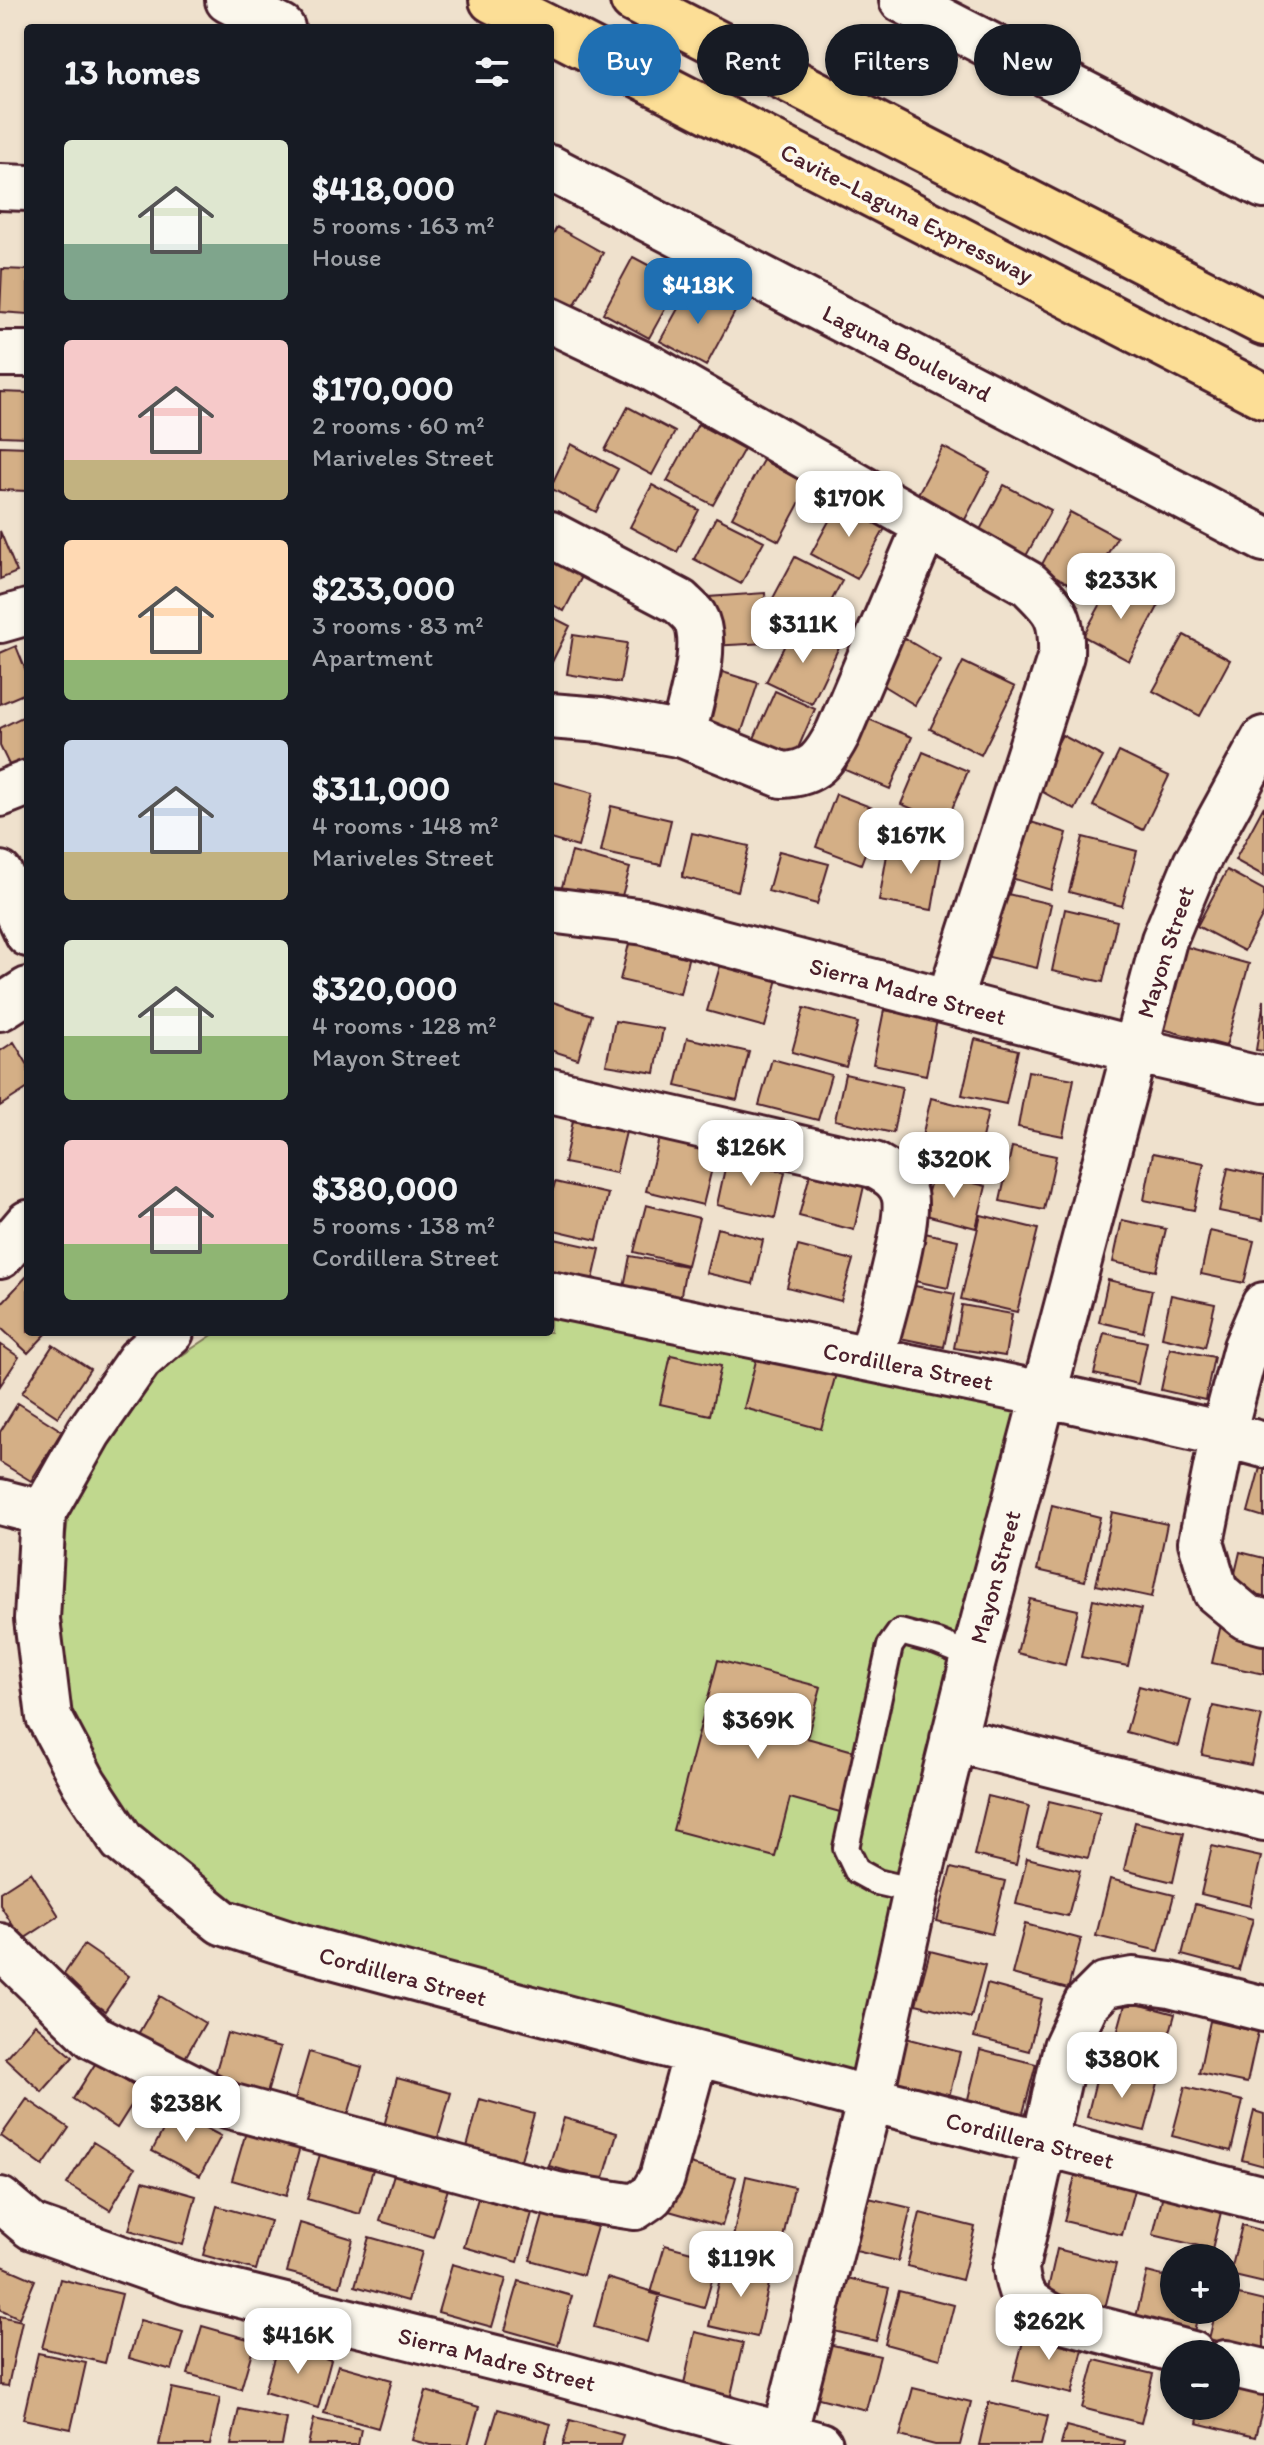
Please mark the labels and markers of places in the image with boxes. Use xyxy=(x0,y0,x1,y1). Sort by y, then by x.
pin: $418K xyxy=(642,258,754,326)
pin: $170K xyxy=(793,471,905,539)
pin: $233K xyxy=(1065,553,1177,621)
pin: $311K xyxy=(747,597,859,665)
pin: $167K xyxy=(855,808,967,876)
pin: $126K xyxy=(695,1120,807,1188)
pin: $320K xyxy=(898,1132,1010,1200)
pin: $369K xyxy=(702,1693,814,1761)
pin: $380K xyxy=(1066,2032,1178,2100)
pin: $238K xyxy=(130,2076,242,2144)
pin: $119K xyxy=(685,2231,797,2299)
pin: $262K xyxy=(993,2294,1105,2362)
pin: $416K xyxy=(242,2308,354,2376)

